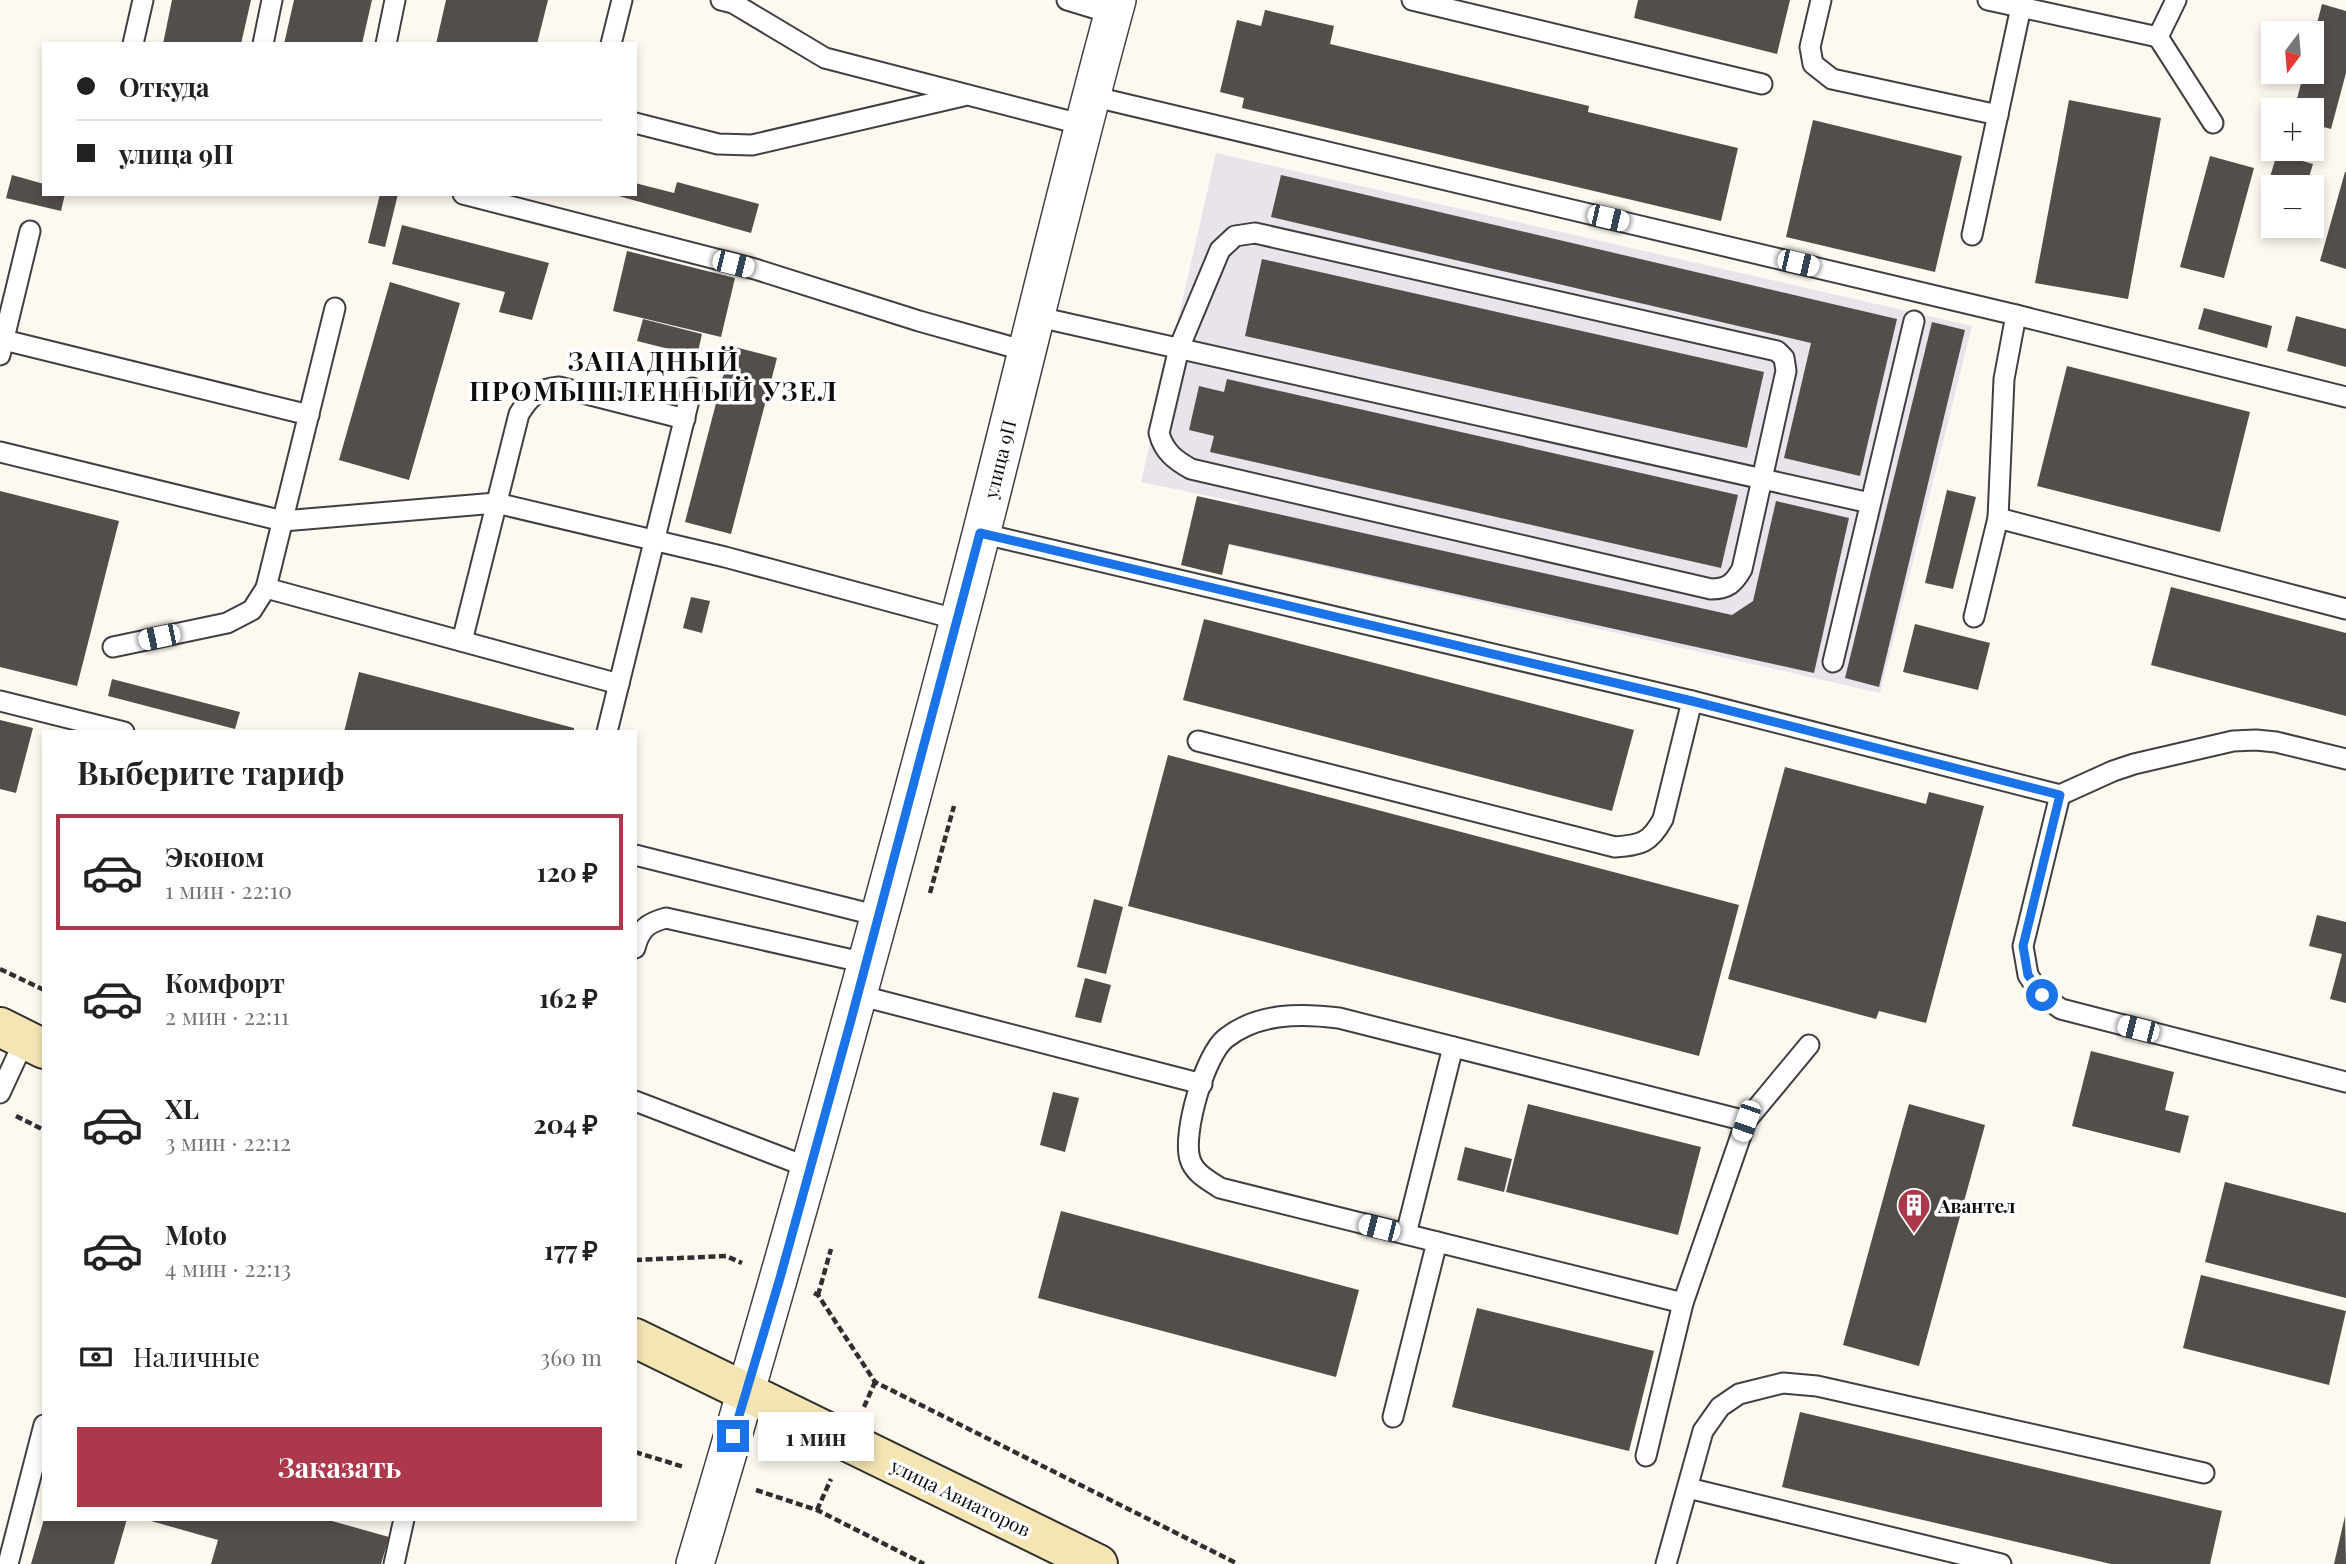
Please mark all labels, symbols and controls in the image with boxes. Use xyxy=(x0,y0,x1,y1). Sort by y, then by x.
north arrow xyxy=(2261,21,2324,84)
map controls xyxy=(2261,21,2324,238)
text: Откуда xyxy=(119,69,210,104)
button: + xyxy=(2261,98,2324,161)
text: улица 9П xyxy=(119,136,234,171)
button: − xyxy=(2261,175,2324,238)
car xyxy=(1586,203,1631,233)
car xyxy=(1776,248,1821,278)
car xyxy=(711,249,756,279)
district label: ЗАПАДНЫЙ ПРОМЫШЛЕННЫЙ УЗЕЛ xyxy=(469,343,839,408)
street label: улица 9П xyxy=(976,417,1021,502)
car xyxy=(137,622,182,652)
text: Выберите тариф xyxy=(77,750,344,793)
text: Эконом xyxy=(165,839,264,874)
icon: car xyxy=(81,841,144,904)
text: 120 ₽ xyxy=(536,854,598,889)
text: 1 мин · 22:10 xyxy=(165,874,292,905)
text: Комфорт xyxy=(165,965,285,1000)
icon: car xyxy=(81,967,144,1030)
route start xyxy=(2026,979,2058,1011)
text: 162 ₽ xyxy=(539,980,598,1015)
text: 2 мин · 22:11 xyxy=(165,1000,289,1031)
car xyxy=(2116,1014,2161,1044)
text: XL xyxy=(165,1091,199,1126)
icon: car xyxy=(81,1093,144,1156)
car xyxy=(1730,1098,1763,1144)
text: 204 ₽ xyxy=(533,1106,598,1141)
text: 3 мин · 22:12 xyxy=(165,1126,291,1157)
building icon: Авантел xyxy=(1895,1186,1933,1235)
place label: Авантел xyxy=(1937,1192,2016,1218)
car xyxy=(1357,1213,1402,1243)
text: Moto xyxy=(165,1217,227,1252)
icon: car xyxy=(81,1219,144,1282)
text: 177 ₽ xyxy=(544,1232,598,1267)
text: 4 мин · 22:13 xyxy=(165,1252,291,1283)
icon: cash xyxy=(77,1338,115,1376)
text: Наличные xyxy=(133,1339,260,1374)
text: 360 m xyxy=(540,1341,602,1372)
callout: 1 мин xyxy=(758,1412,873,1460)
route end xyxy=(717,1420,749,1452)
text: 1 мин xyxy=(786,1421,846,1452)
button: Заказать xyxy=(77,1427,602,1507)
street label: улица Авиаторов xyxy=(886,1451,1035,1542)

